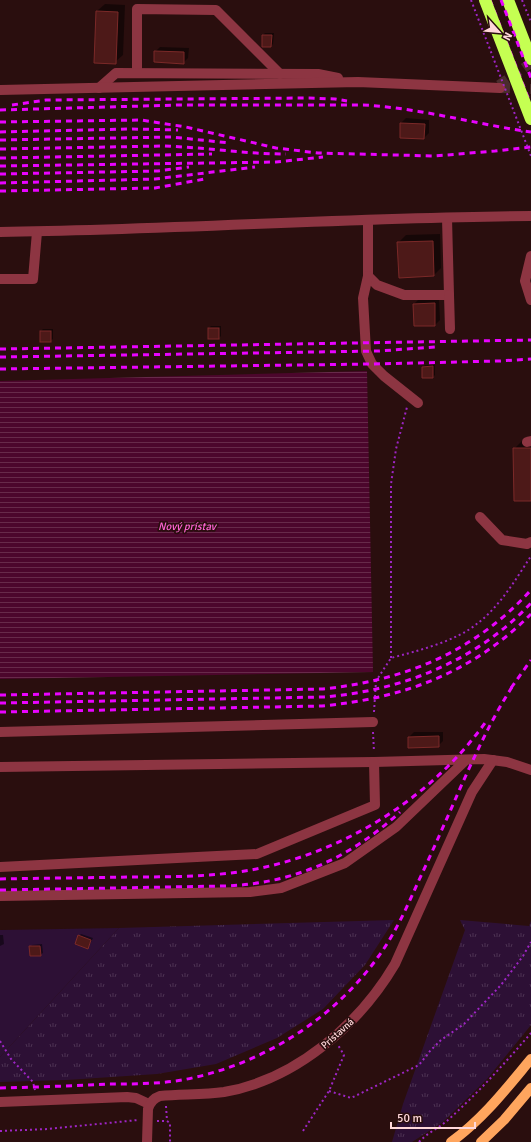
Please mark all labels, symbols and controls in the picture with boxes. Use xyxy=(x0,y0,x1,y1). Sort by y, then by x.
north arrow xyxy=(479,12,519,52)
text: N xyxy=(500,30,515,43)
water label: Nový prístav xyxy=(158,520,218,533)
street label: Prístavná xyxy=(319,1016,357,1052)
scale bar xyxy=(391,1104,475,1130)
text: 50 m xyxy=(397,1111,422,1126)

